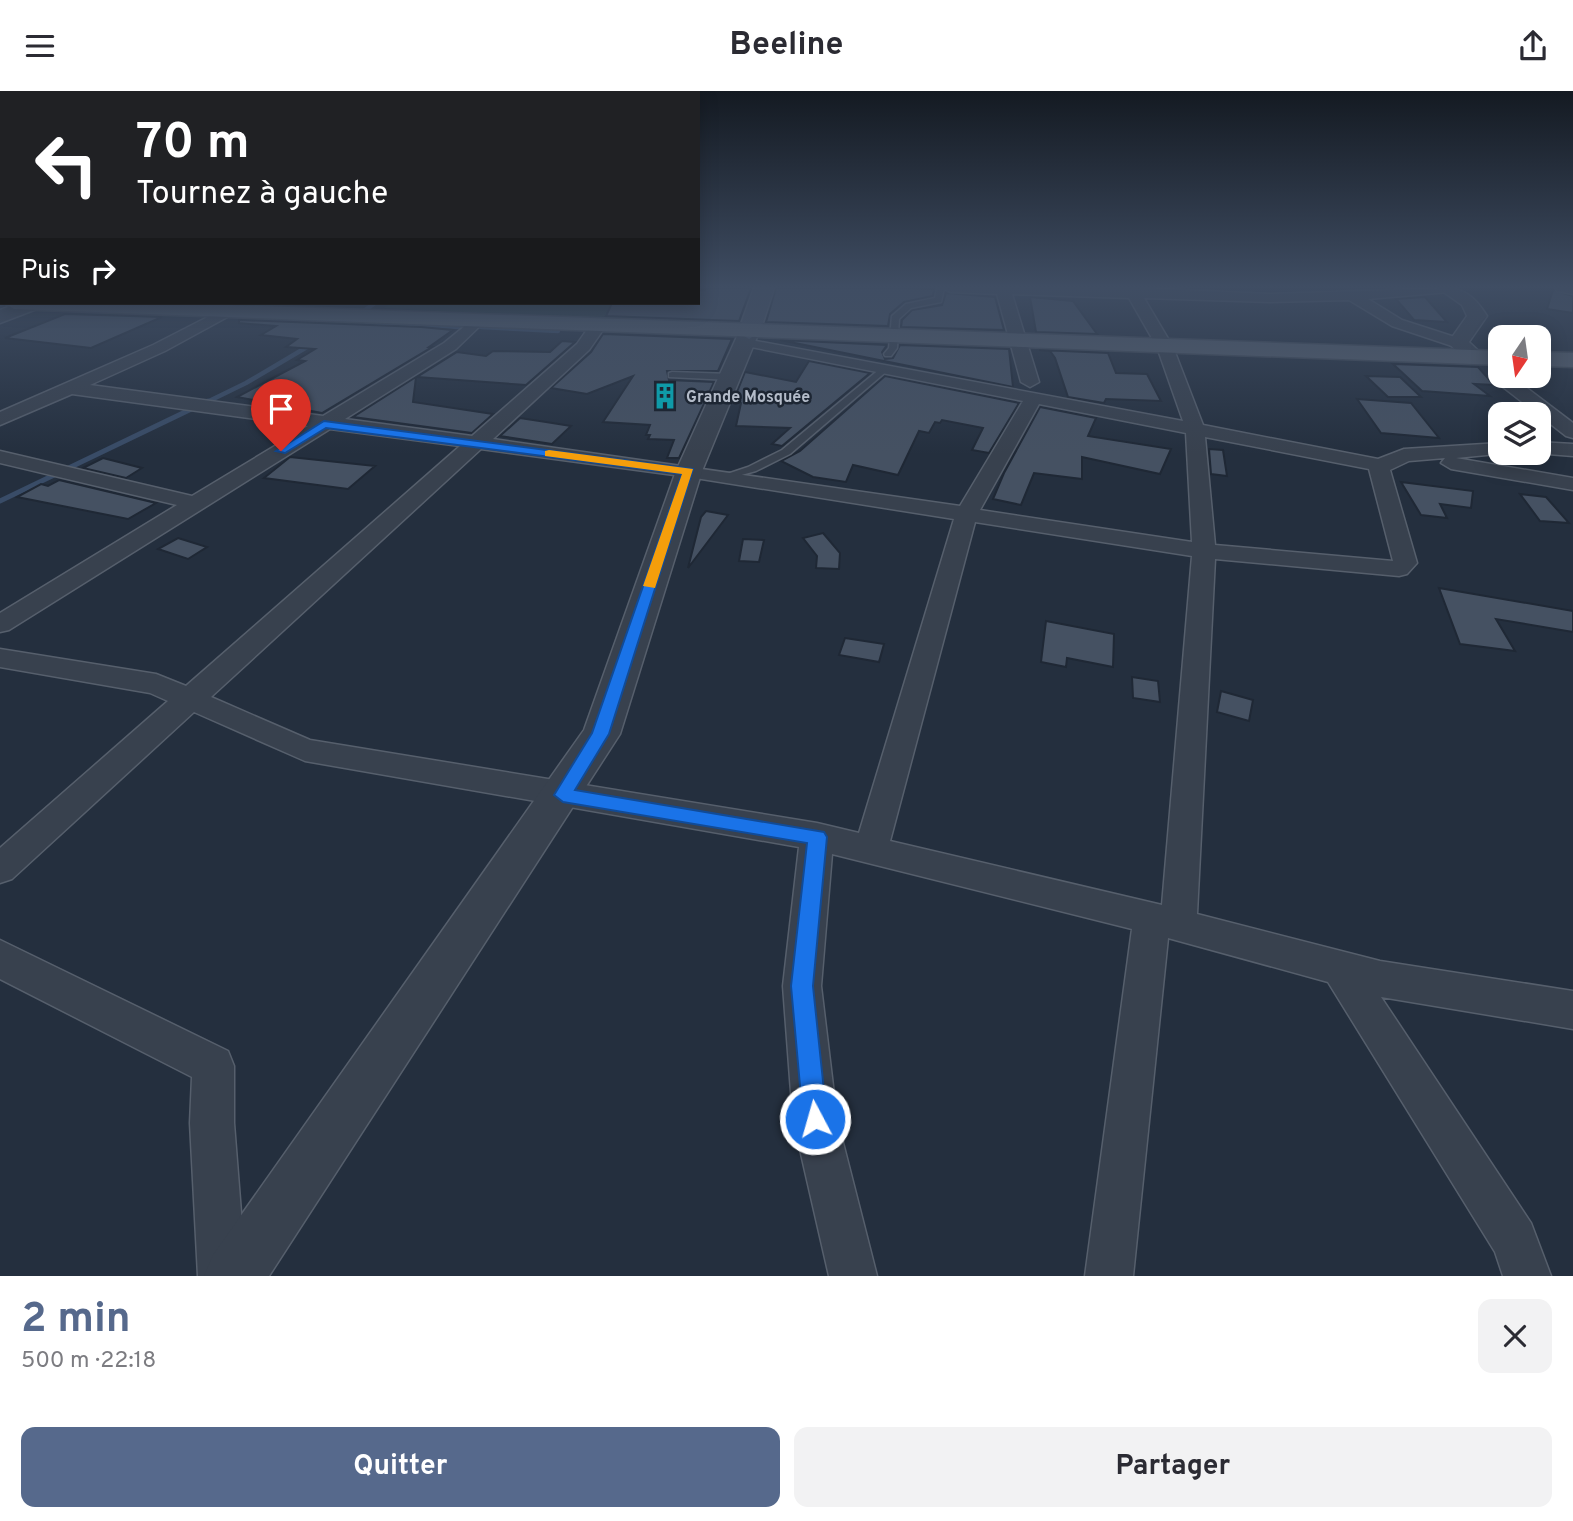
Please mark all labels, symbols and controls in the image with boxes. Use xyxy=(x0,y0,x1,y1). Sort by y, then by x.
text: Beeline xyxy=(730,26,843,66)
icon: menu xyxy=(21,27,59,65)
icon: share xyxy=(1514,27,1552,65)
text: 70 m xyxy=(136,114,250,176)
icon: left xyxy=(21,119,112,210)
text: Tournez à gauche xyxy=(136,175,388,215)
icon: right xyxy=(84,252,122,290)
text: Puis xyxy=(21,255,70,288)
north arrow xyxy=(1488,325,1550,389)
map controls xyxy=(1488,325,1551,465)
pin xyxy=(251,379,311,451)
building icon: Grande Mosquée xyxy=(650,381,680,411)
place label: Grande Mosquée xyxy=(686,388,810,408)
icon: arrive xyxy=(262,390,300,428)
button: layers xyxy=(1488,402,1551,465)
position arrow xyxy=(778,1082,852,1156)
text: 2 min xyxy=(21,1294,131,1347)
button: close xyxy=(1478,1299,1552,1373)
text: 500 m · 22:18 xyxy=(21,1347,156,1376)
button: Quitter xyxy=(21,1427,780,1507)
button: Partager xyxy=(794,1427,1552,1507)

